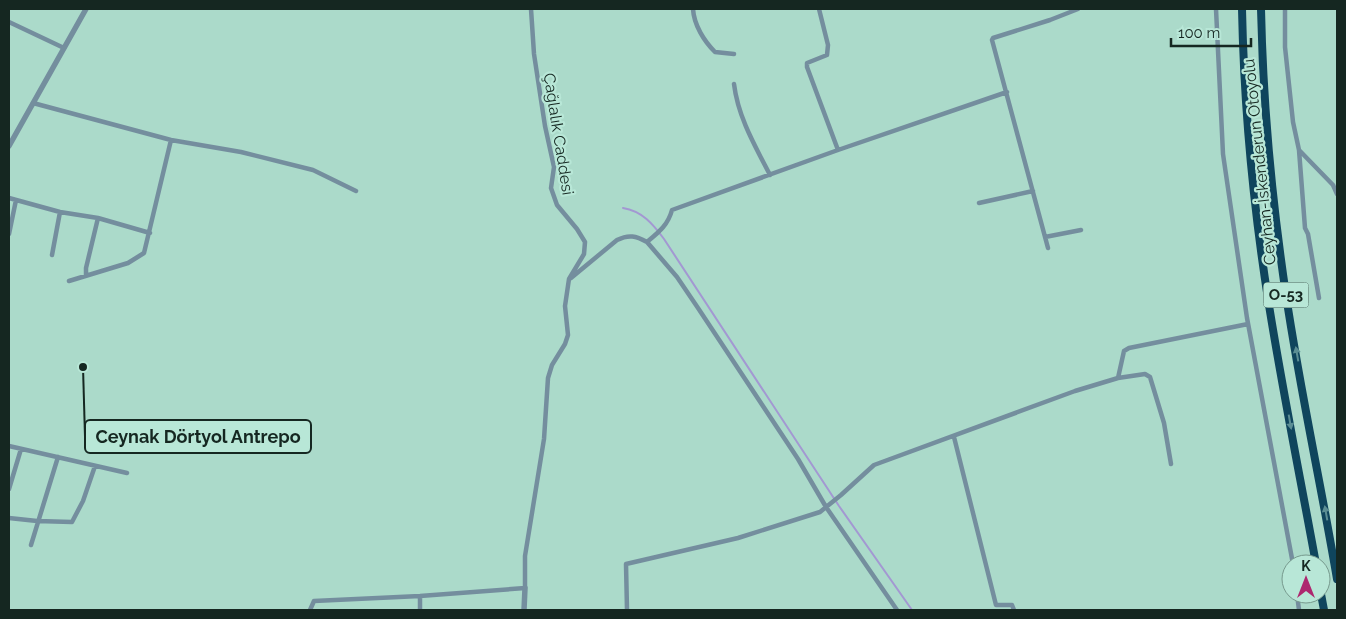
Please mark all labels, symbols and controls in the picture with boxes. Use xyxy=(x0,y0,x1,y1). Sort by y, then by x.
scale bar xyxy=(1171,15,1251,47)
text: 100 m xyxy=(1178,24,1220,42)
street label: Ceyhan-İskenderun Otoyolu xyxy=(1238,58,1280,266)
street label: Çağlalık Caddesi xyxy=(539,72,578,196)
road number: O-53 xyxy=(1264,282,1308,308)
one-way arrow xyxy=(1292,345,1300,361)
one-way arrow xyxy=(1286,414,1294,429)
callout: Ceynak Dörtyol Antrepo xyxy=(85,420,311,453)
text: Ceynak Dörtyol Antrepo xyxy=(95,426,301,447)
one-way arrow xyxy=(1321,505,1329,521)
north arrow xyxy=(1281,554,1331,604)
text: K xyxy=(1301,558,1311,574)

